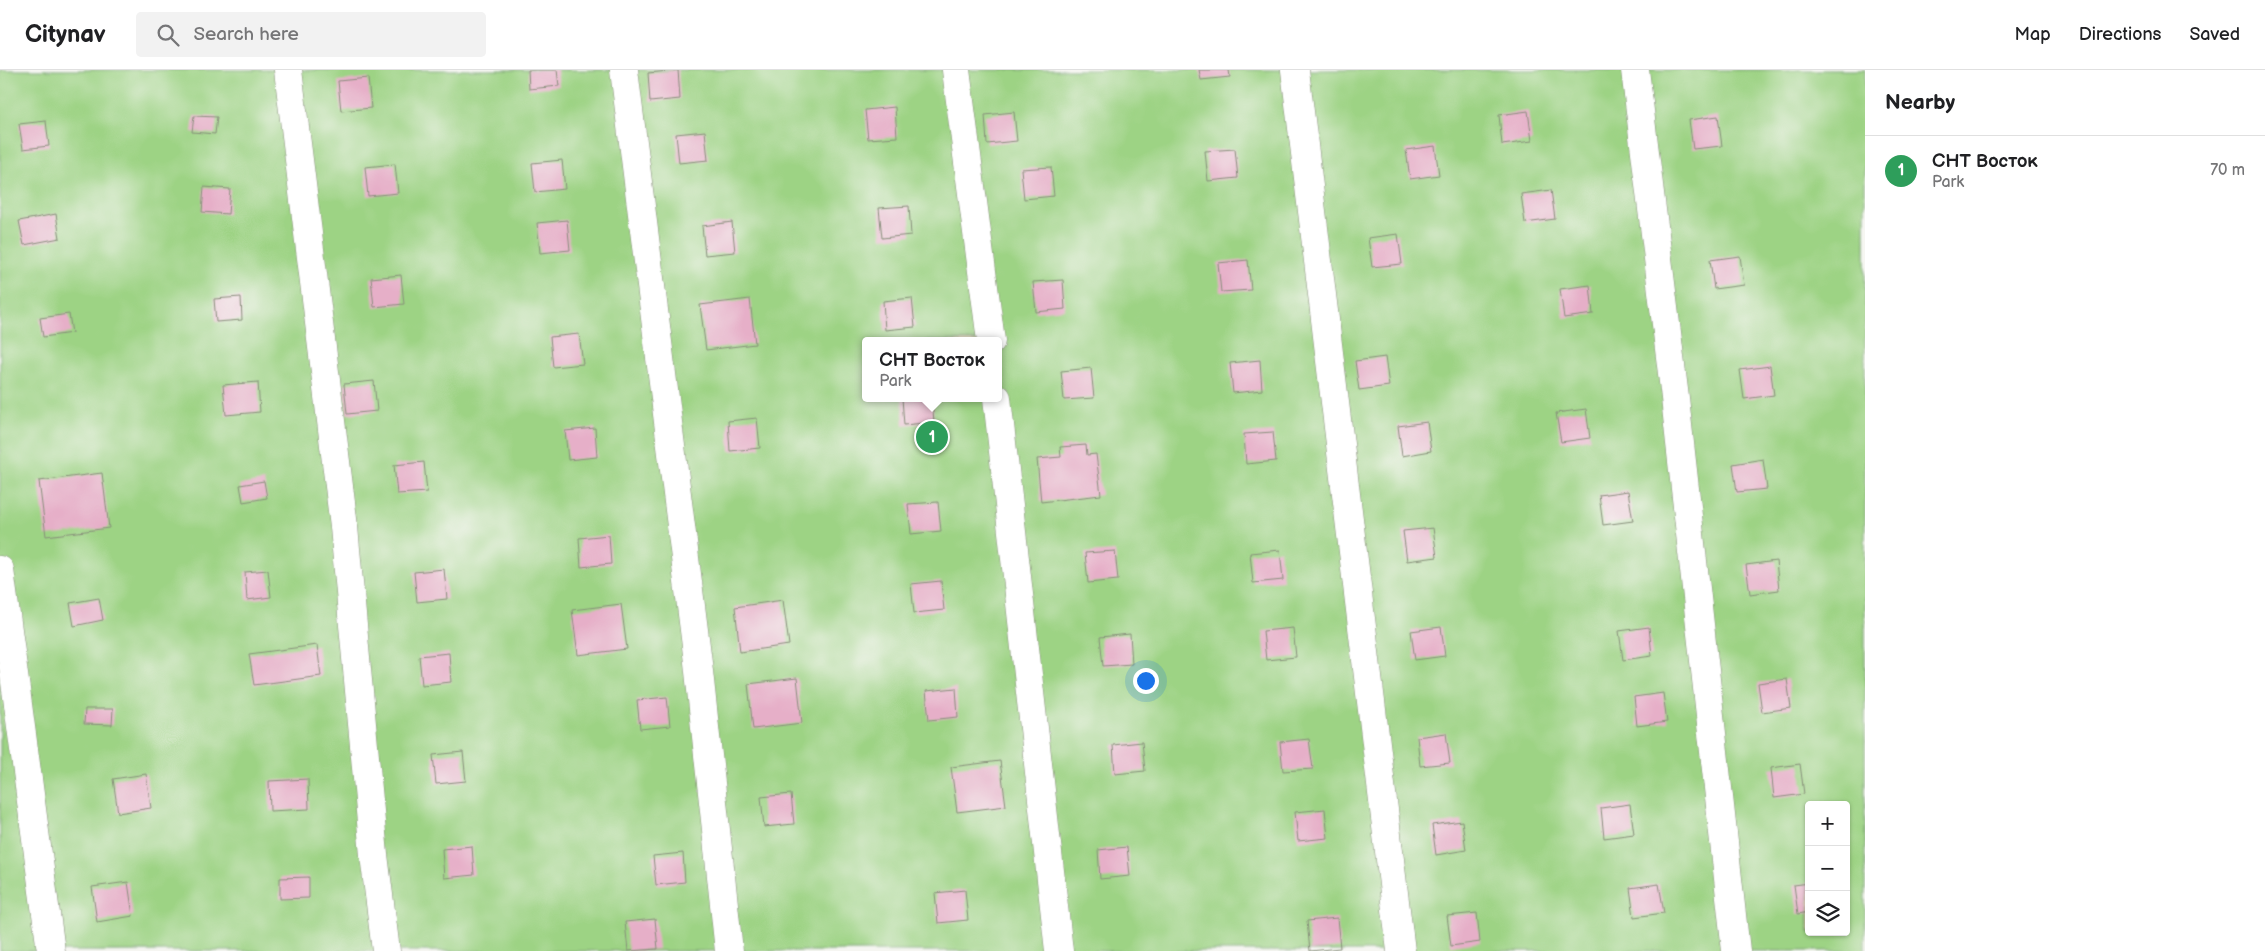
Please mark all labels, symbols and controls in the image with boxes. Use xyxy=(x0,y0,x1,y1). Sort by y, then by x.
search box xyxy=(136,12,486,57)
text: Citynav xyxy=(25,20,106,49)
icon: search xyxy=(154,21,182,49)
text: Search here xyxy=(194,23,299,46)
text: Map xyxy=(2015,24,2051,45)
text: Directions xyxy=(2079,24,2161,45)
text: Saved xyxy=(2189,24,2240,45)
text: Nearby xyxy=(1885,90,1955,115)
text: СНТ Восток xyxy=(1932,150,2038,173)
text: 1 xyxy=(1898,161,1904,180)
text: 70 m xyxy=(2210,161,2245,180)
text: Park xyxy=(1932,173,1964,192)
popup xyxy=(862,337,1002,402)
text: СНТ Восток xyxy=(879,349,985,372)
text: Park xyxy=(879,372,911,391)
pin: 1 xyxy=(916,418,948,456)
your location xyxy=(1133,668,1159,694)
map controls xyxy=(1805,801,1850,936)
button: + xyxy=(1805,801,1850,846)
button: − xyxy=(1805,846,1850,891)
button: layers xyxy=(1805,891,1850,936)

